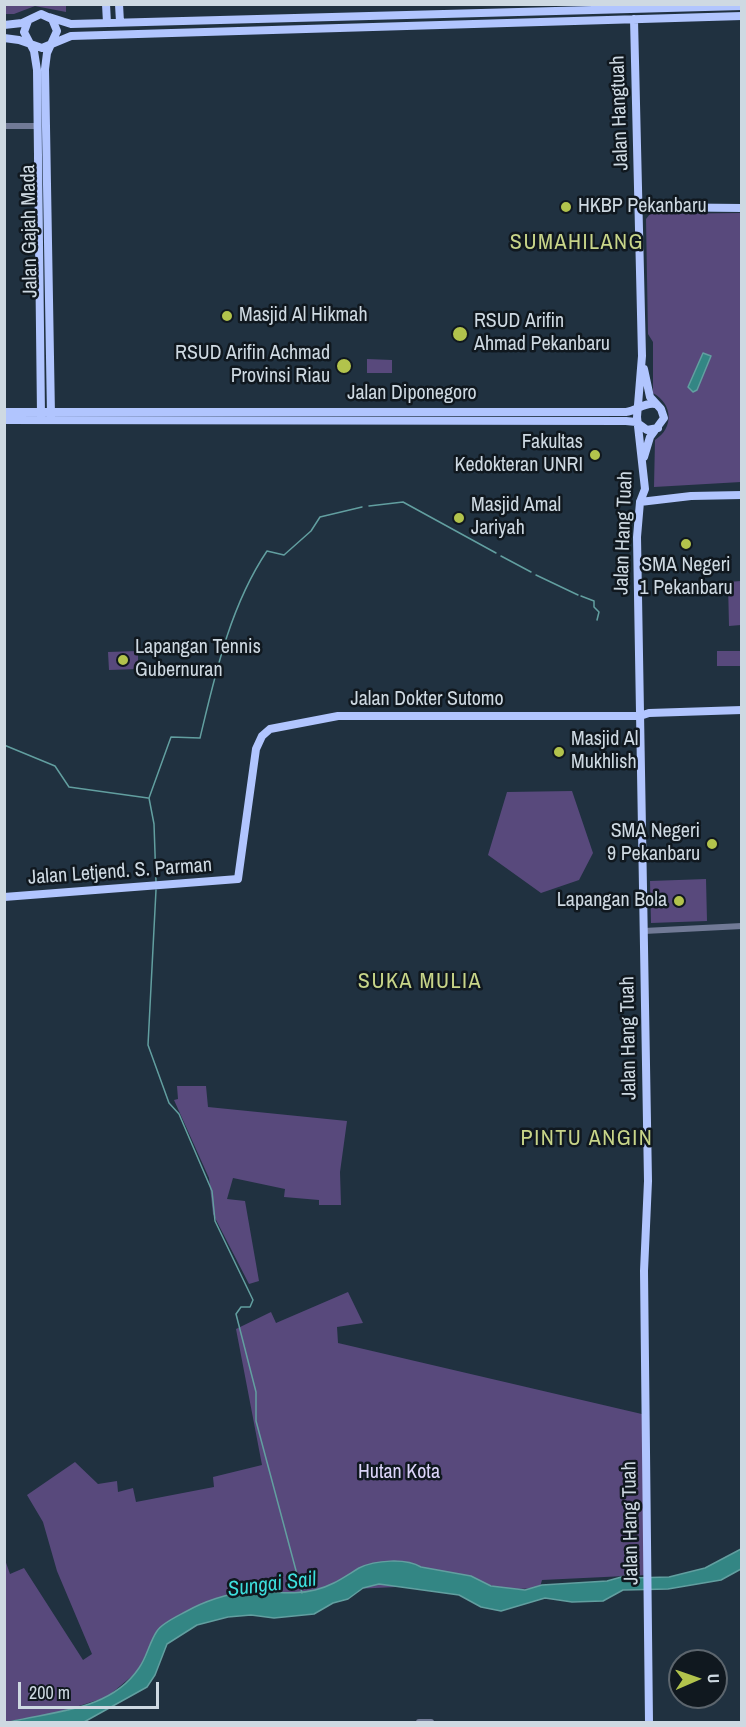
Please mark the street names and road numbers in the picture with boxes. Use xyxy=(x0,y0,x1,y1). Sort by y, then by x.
street label: Jalan Hangtuah xyxy=(606,55,634,171)
street label: Jalan Gajah Mada xyxy=(17,164,43,298)
street label: Jalan Diponegoro xyxy=(347,382,477,406)
street label: Jalan Hang Tuah xyxy=(610,471,638,595)
street label: Jalan Dokter Sutomo xyxy=(350,688,504,712)
street label: Jalan Letjend. S. Parman xyxy=(27,854,213,890)
street label: Jalan Hang Tuah xyxy=(616,976,642,1100)
street label: Jalan Hang Tuah xyxy=(618,1461,644,1585)

